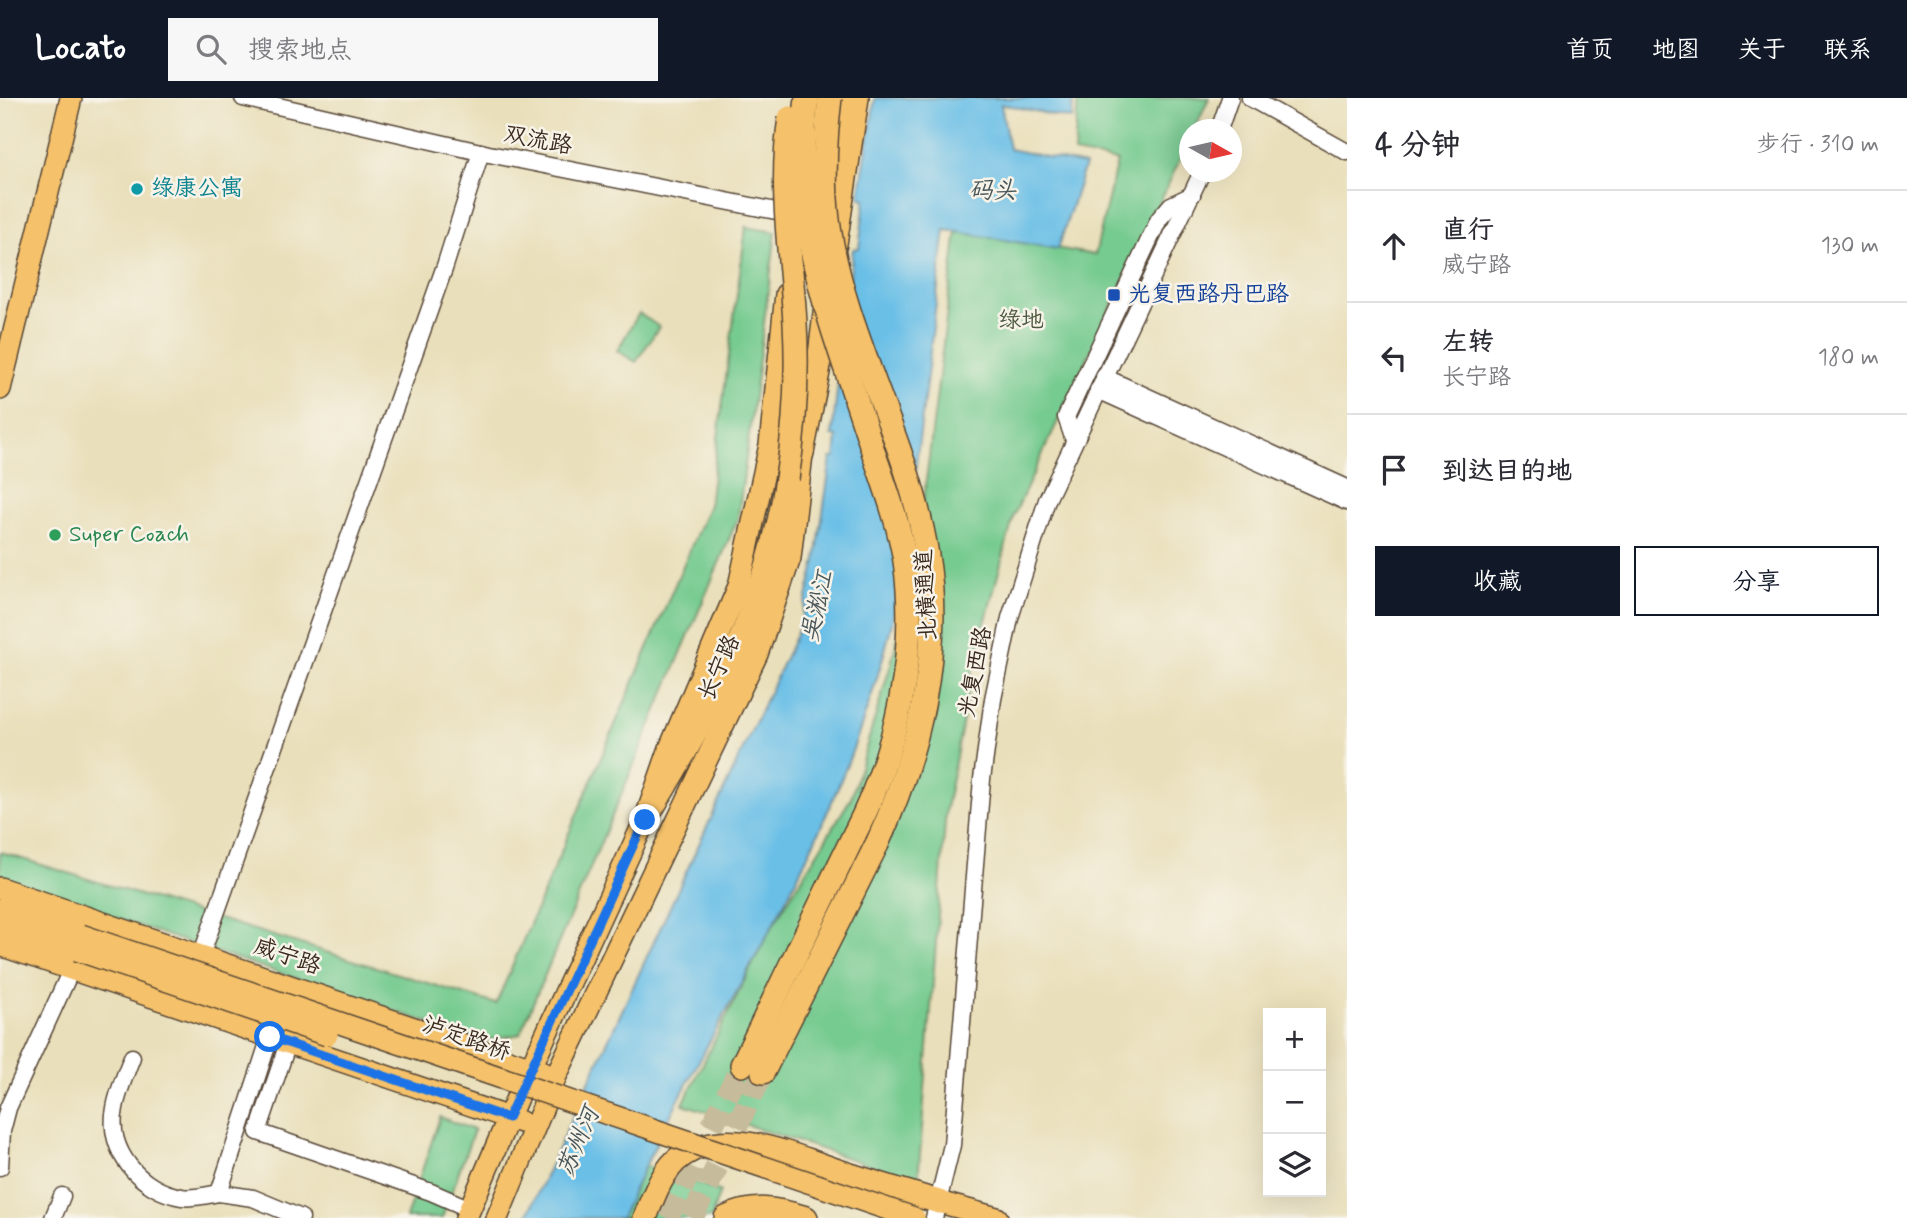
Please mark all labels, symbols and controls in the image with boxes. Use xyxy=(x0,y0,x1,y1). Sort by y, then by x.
search box xyxy=(168,18,658,81)
text: Locato xyxy=(35,27,126,71)
icon: search xyxy=(192,30,230,68)
text: 搜索地点 xyxy=(248,34,352,68)
text: 首页 xyxy=(1566,35,1614,66)
text: 地图 xyxy=(1652,35,1700,66)
text: 关于 xyxy=(1738,35,1786,66)
text: 联系 xyxy=(1824,35,1872,66)
north arrow xyxy=(1179,119,1242,182)
street label: 双流路 xyxy=(501,120,575,162)
text: 4 分钟 xyxy=(1375,126,1461,165)
text: 步行 · 310 m xyxy=(1757,130,1879,160)
place label: 绿康公寓 xyxy=(151,174,243,204)
water label: 码头 xyxy=(969,176,1017,207)
marker: 绿康公寓 xyxy=(129,181,145,197)
text: 直行 xyxy=(1442,214,1494,248)
icon: ahead xyxy=(1375,227,1413,265)
text: 130 m xyxy=(1821,231,1879,261)
text: 威宁路 xyxy=(1442,251,1511,281)
place label: 光复西路丹巴路 xyxy=(1128,280,1289,310)
marker: 光复西路丹巴路 xyxy=(1106,287,1122,303)
park label: 绿地 xyxy=(998,306,1044,336)
text: 左转 xyxy=(1442,326,1494,360)
icon: left xyxy=(1375,339,1413,377)
text: 180 m xyxy=(1818,343,1879,373)
text: 长宁路 xyxy=(1442,363,1511,393)
icon: arrive xyxy=(1375,451,1413,489)
text: 到达目的地 xyxy=(1442,455,1572,489)
place label: Super Coach xyxy=(69,520,189,550)
marker: Super Coach xyxy=(47,527,63,543)
button: 收藏 xyxy=(1375,546,1620,616)
button: 分享 xyxy=(1634,546,1879,616)
street label: 北横通道 xyxy=(910,548,944,642)
water label: 吴淞江 xyxy=(795,566,841,645)
street label: 光复西路 xyxy=(952,624,1000,720)
street label: 长宁路 xyxy=(692,630,748,706)
route end xyxy=(629,804,660,835)
street label: 威宁路 xyxy=(249,932,325,982)
map controls xyxy=(1263,1008,1326,1197)
button: + xyxy=(1263,1008,1326,1071)
street label: 泸定路桥 xyxy=(418,1010,514,1068)
route start xyxy=(254,1021,285,1052)
button: − xyxy=(1263,1071,1326,1134)
water label: 苏州河 xyxy=(551,1099,609,1181)
button: layers xyxy=(1263,1134,1326,1197)

